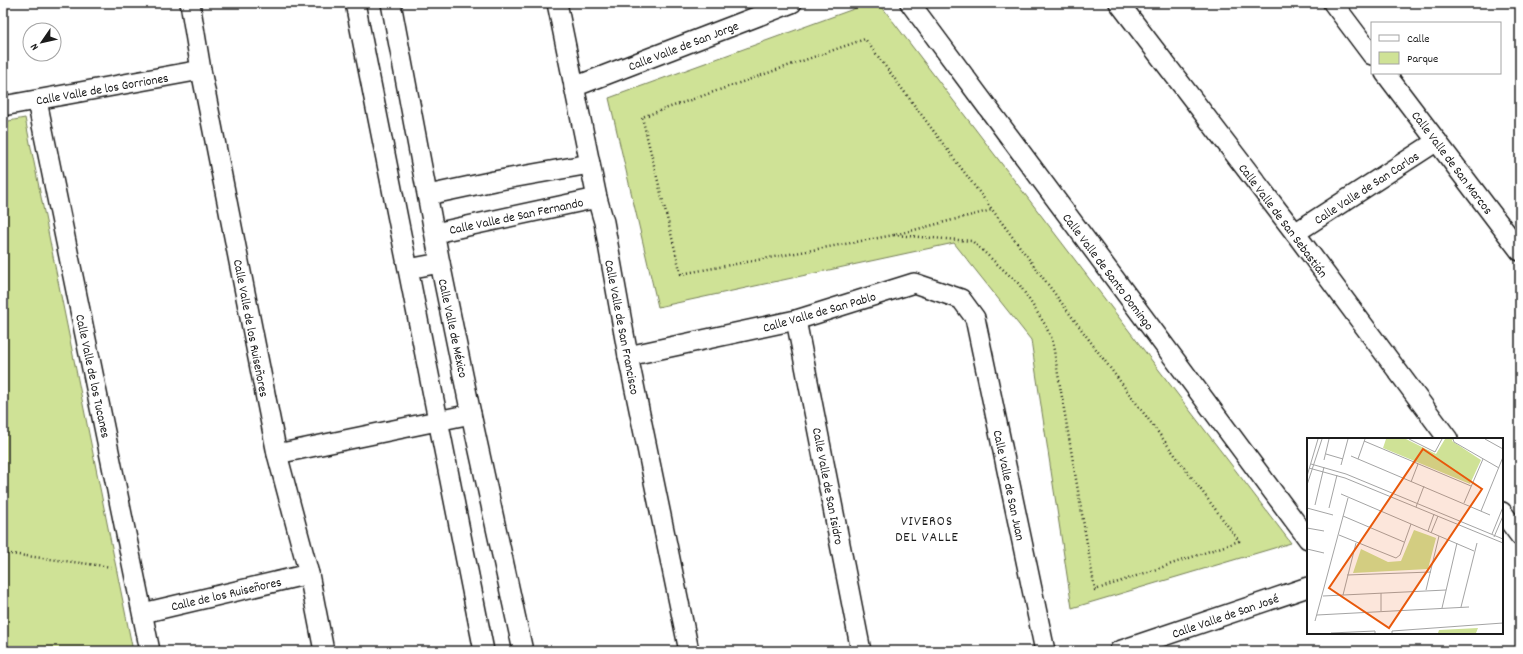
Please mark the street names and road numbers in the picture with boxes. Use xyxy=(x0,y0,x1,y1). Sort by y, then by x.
street label: Calle Valle de San Jorge xyxy=(626,17,742,77)
street label: Calle Valle de los Gorriones xyxy=(35,69,170,111)
street label: Calle Valle de San Marcos xyxy=(1406,108,1496,219)
street label: Calle Valle de San Carlos xyxy=(1311,148,1424,230)
street label: Calle Valle de San Sebastián xyxy=(1233,160,1331,283)
street label: Calle Valle de San Fernando xyxy=(448,194,586,241)
street label: Calle Valle de Santo Domingo xyxy=(1057,210,1157,335)
street label: Calle Valle de los Ruiseñores xyxy=(227,258,272,399)
street label: Calle Valle de San Francisco xyxy=(598,258,643,397)
street label: Calle Valle de México xyxy=(432,277,471,380)
street label: Calle Valle de San Pablo xyxy=(761,288,879,339)
street label: Calle Valle de los Tucanes xyxy=(69,313,114,440)
street label: Calle Valle de San Isidro xyxy=(806,426,847,547)
street label: Calle Valle de San Juan xyxy=(987,428,1029,543)
street label: Calle de los Ruiseñores xyxy=(169,573,284,617)
street label: Calle Valle de San José xyxy=(1170,590,1282,645)

